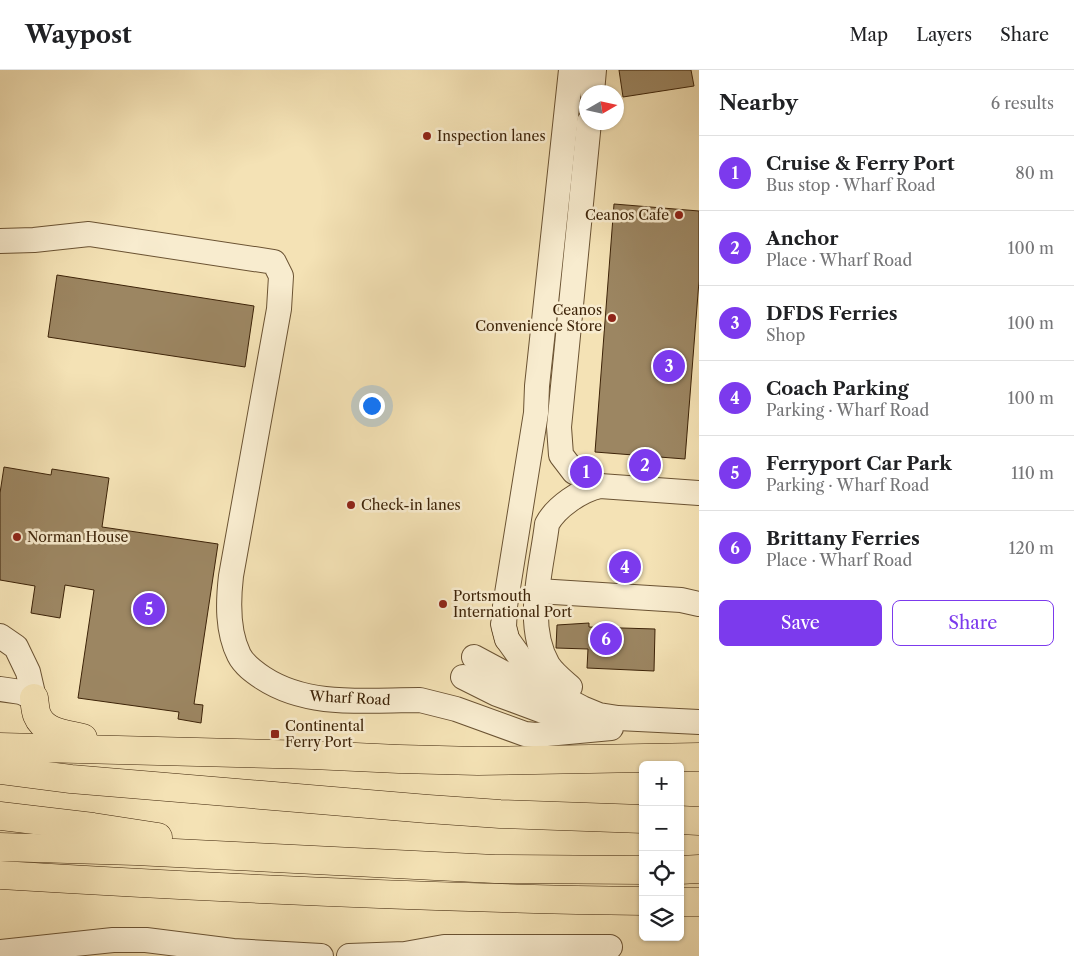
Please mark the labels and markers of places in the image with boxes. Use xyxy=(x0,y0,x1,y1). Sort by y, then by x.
place label: Inspection lanes xyxy=(437,127,546,145)
marker: Inspection lanes xyxy=(421,130,433,142)
place label: Ceanos Cafe xyxy=(585,206,669,224)
marker: Ceanos Cafe xyxy=(673,209,685,221)
place label: Ceanos Convenience Store xyxy=(475,301,602,335)
marker: Ceanos Convenience Store xyxy=(606,312,618,324)
pin: 3 xyxy=(653,347,685,385)
pin: 2 xyxy=(629,446,661,484)
pin: 1 xyxy=(570,453,602,491)
place label: Check-in lanes xyxy=(361,496,461,514)
marker: Check-in lanes xyxy=(345,499,357,511)
place label: Norman House xyxy=(27,528,129,546)
marker: Norman House xyxy=(11,531,23,543)
pin: 4 xyxy=(609,548,641,586)
place label: Portsmouth International Port xyxy=(453,587,572,621)
pin: 5 xyxy=(133,590,165,628)
marker: Portsmouth International Port xyxy=(437,598,449,610)
pin: 6 xyxy=(590,620,622,658)
place label: Continental Ferry Port xyxy=(285,717,364,751)
marker: Continental Ferry Port xyxy=(269,728,281,740)

